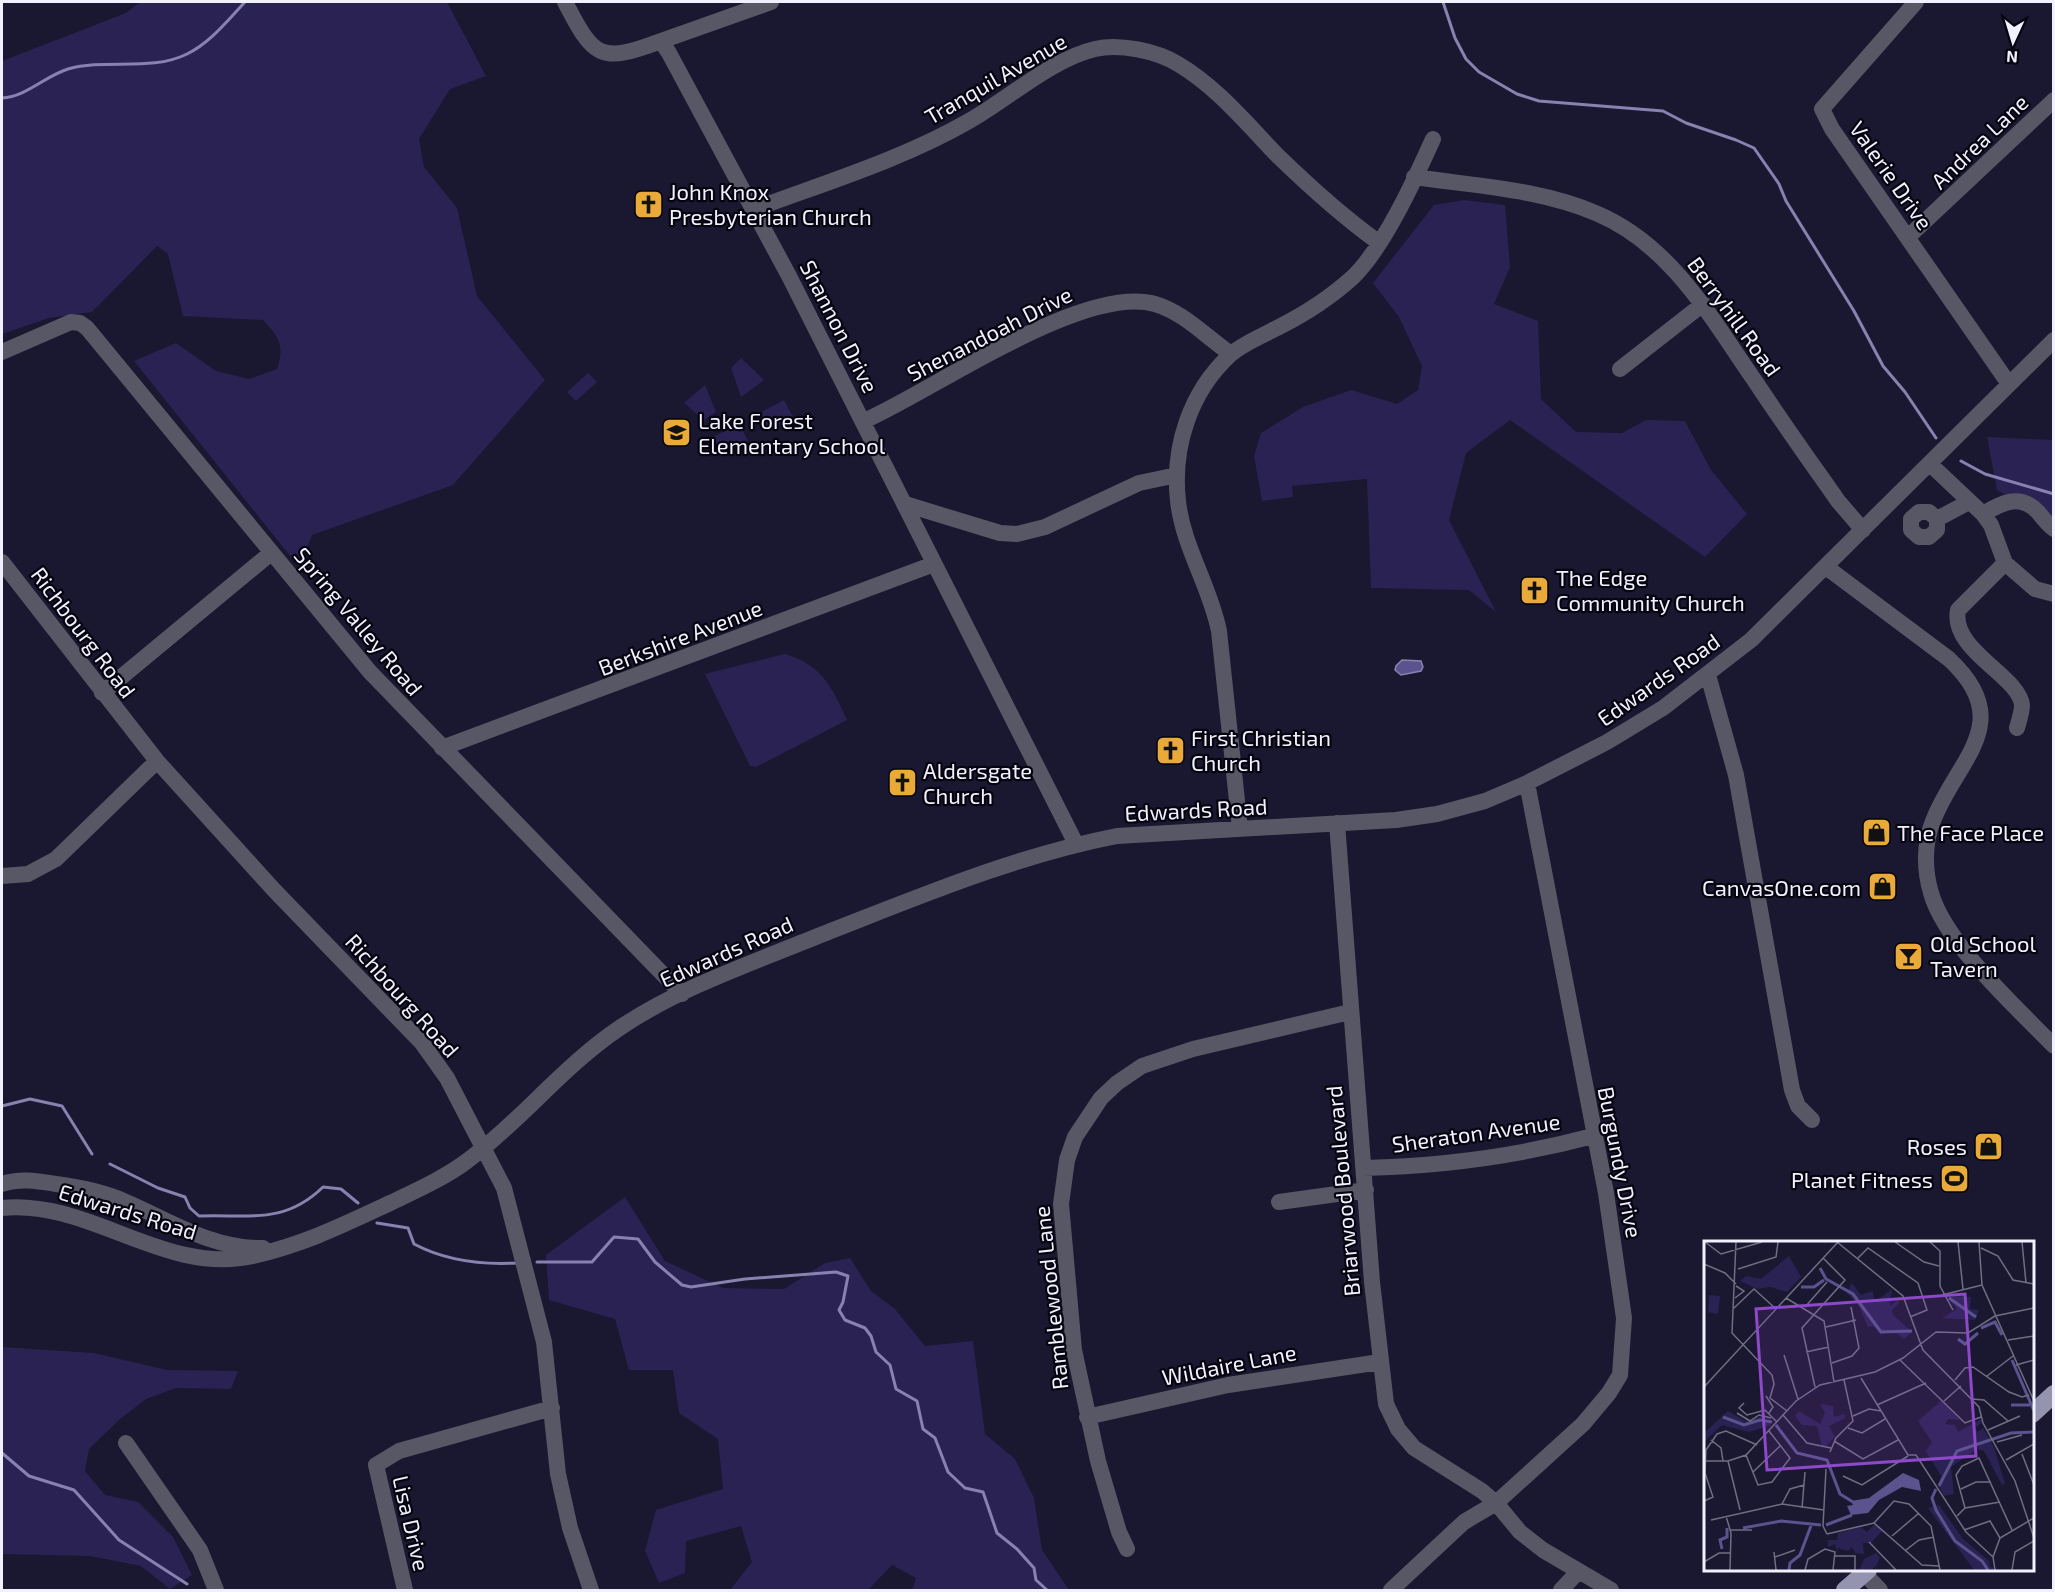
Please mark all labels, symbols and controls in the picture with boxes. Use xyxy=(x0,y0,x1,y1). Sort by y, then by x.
north arrow xyxy=(1983,12,2043,72)
street label: Tranquil Avenue xyxy=(920,27,1070,129)
text: N xyxy=(2005,48,2018,67)
street label: Andrea Lane xyxy=(1925,88,2033,194)
street label: Valerie Drive xyxy=(1845,116,1939,234)
place label: John Knox Presbyterian Church xyxy=(669,178,872,229)
church icon: John Knox Presbyterian Church xyxy=(632,188,664,220)
street label: Berryhill Road xyxy=(1683,251,1787,381)
street label: Shannon Drive xyxy=(795,255,885,397)
street label: Shenandoah Drive xyxy=(902,280,1076,386)
place label: Lake Forest Elementary School xyxy=(698,407,886,458)
school or university icon: Lake Forest Elementary School xyxy=(661,417,693,449)
street label: Spring Valley Road xyxy=(290,542,428,700)
street label: Richbourg Road xyxy=(26,562,142,702)
place label: The Edge Community Church xyxy=(1556,564,1745,615)
church icon: The Edge Community Church xyxy=(1519,574,1551,606)
street label: Berkshire Avenue xyxy=(594,594,766,680)
street label: Edwards Road xyxy=(1592,627,1724,731)
place label: First Christian Church xyxy=(1191,724,1331,775)
church icon: First Christian Church xyxy=(1154,734,1186,766)
place label: Aldersgate Church xyxy=(923,757,1032,808)
church icon: Aldersgate Church xyxy=(886,767,918,799)
street label: Edwards Road xyxy=(1124,792,1268,826)
shop icon: The Face Place xyxy=(1860,816,1892,848)
place label: The Face Place xyxy=(1897,819,2044,845)
shop icon: CanvasOne.com xyxy=(1866,871,1898,903)
place label: CanvasOne.com xyxy=(1702,874,1861,900)
street label: Edwards Road xyxy=(655,910,797,992)
street label: Richbourg Road xyxy=(341,928,465,1062)
place label: Old School Tavern xyxy=(1930,930,2037,981)
bar icon: Old School Tavern xyxy=(1893,940,1925,972)
street label: Burgundy Drive xyxy=(1594,1084,1648,1240)
street label: Briarwood Boulevard xyxy=(1320,1085,1364,1297)
street label: Sheraton Avenue xyxy=(1390,1107,1562,1157)
shop icon: Roses xyxy=(1972,1130,2004,1162)
place label: Roses xyxy=(1907,1133,1967,1159)
sports icon: Planet Fitness xyxy=(1938,1163,1970,1195)
place label: Planet Fitness xyxy=(1791,1166,1933,1192)
street label: Edwards Road xyxy=(56,1178,200,1244)
street label: Ramblewood Lane xyxy=(1027,1205,1073,1391)
inset map xyxy=(1704,1241,2034,1571)
street label: Wildaire Lane xyxy=(1160,1338,1298,1390)
street label: Lisa Drive xyxy=(388,1473,436,1573)

